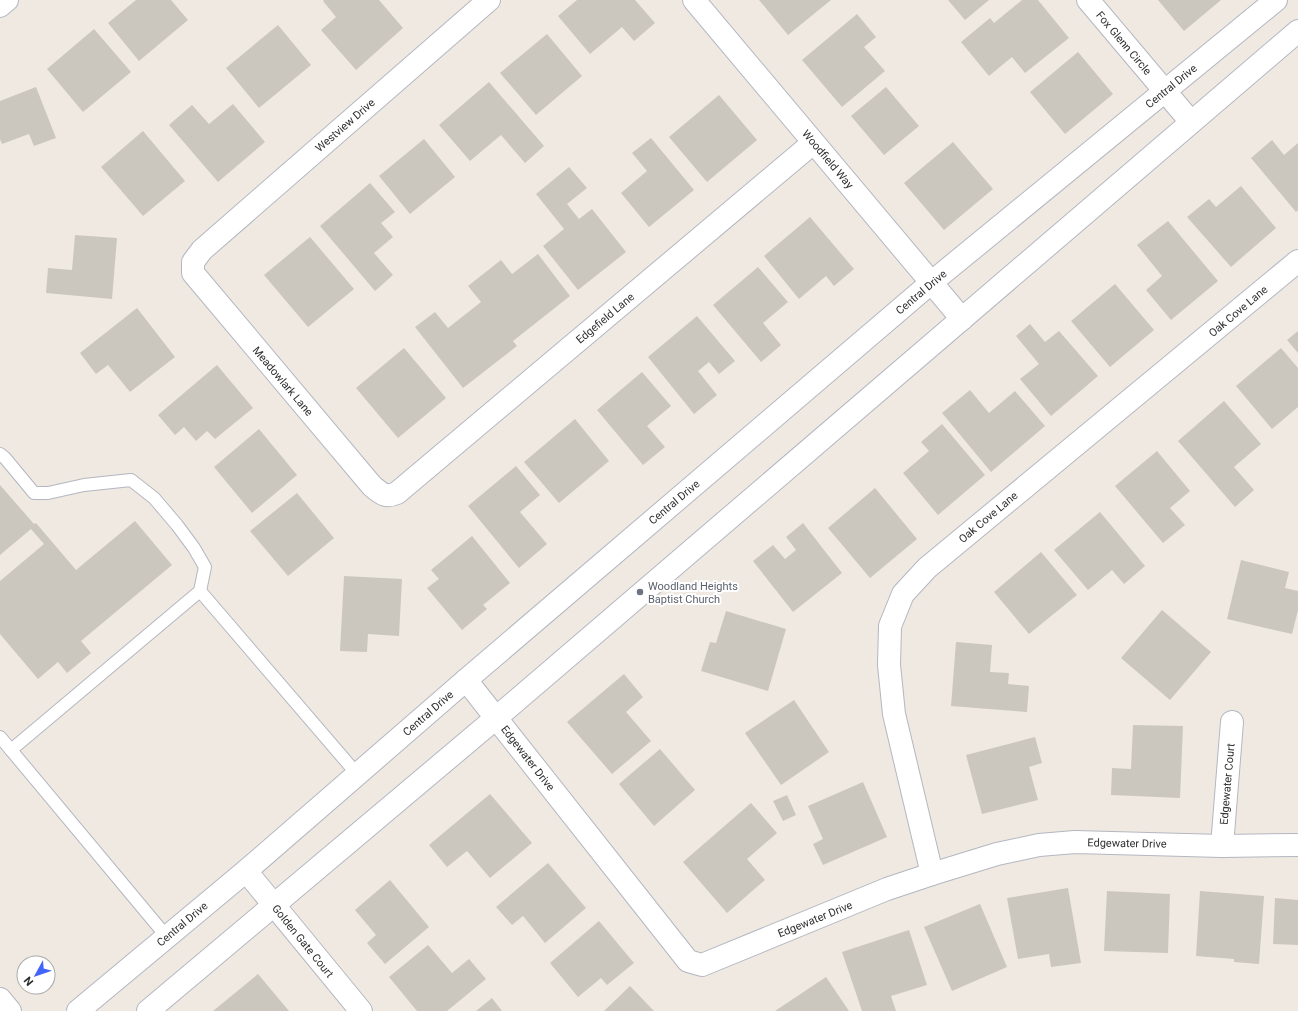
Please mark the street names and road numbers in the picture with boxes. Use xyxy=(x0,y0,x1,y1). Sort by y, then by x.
street label: Fox Glenn Circle xyxy=(1093,9,1154,78)
street label: Central Drive xyxy=(1143,62,1200,111)
street label: Westview Drive xyxy=(313,96,378,155)
street label: Woodfield Way xyxy=(799,127,856,192)
street label: Central Drive xyxy=(893,267,949,317)
street label: Oak Cove Lane xyxy=(1206,283,1271,340)
street label: Edgefield Lane xyxy=(574,290,637,346)
street label: Meadowlark Lane xyxy=(250,344,316,419)
street label: Central Drive xyxy=(646,477,702,527)
street label: Oak Cove Lane xyxy=(956,489,1021,546)
street label: Central Drive xyxy=(401,688,456,739)
street label: Edgewater Drive xyxy=(498,723,557,794)
street label: Edgewater Court xyxy=(1217,742,1238,825)
street label: Edgewater Drive xyxy=(1087,836,1167,851)
street label: Central Drive xyxy=(154,899,210,949)
street label: Edgewater Drive xyxy=(776,899,854,940)
street label: Golden Gate Court xyxy=(269,902,336,981)

